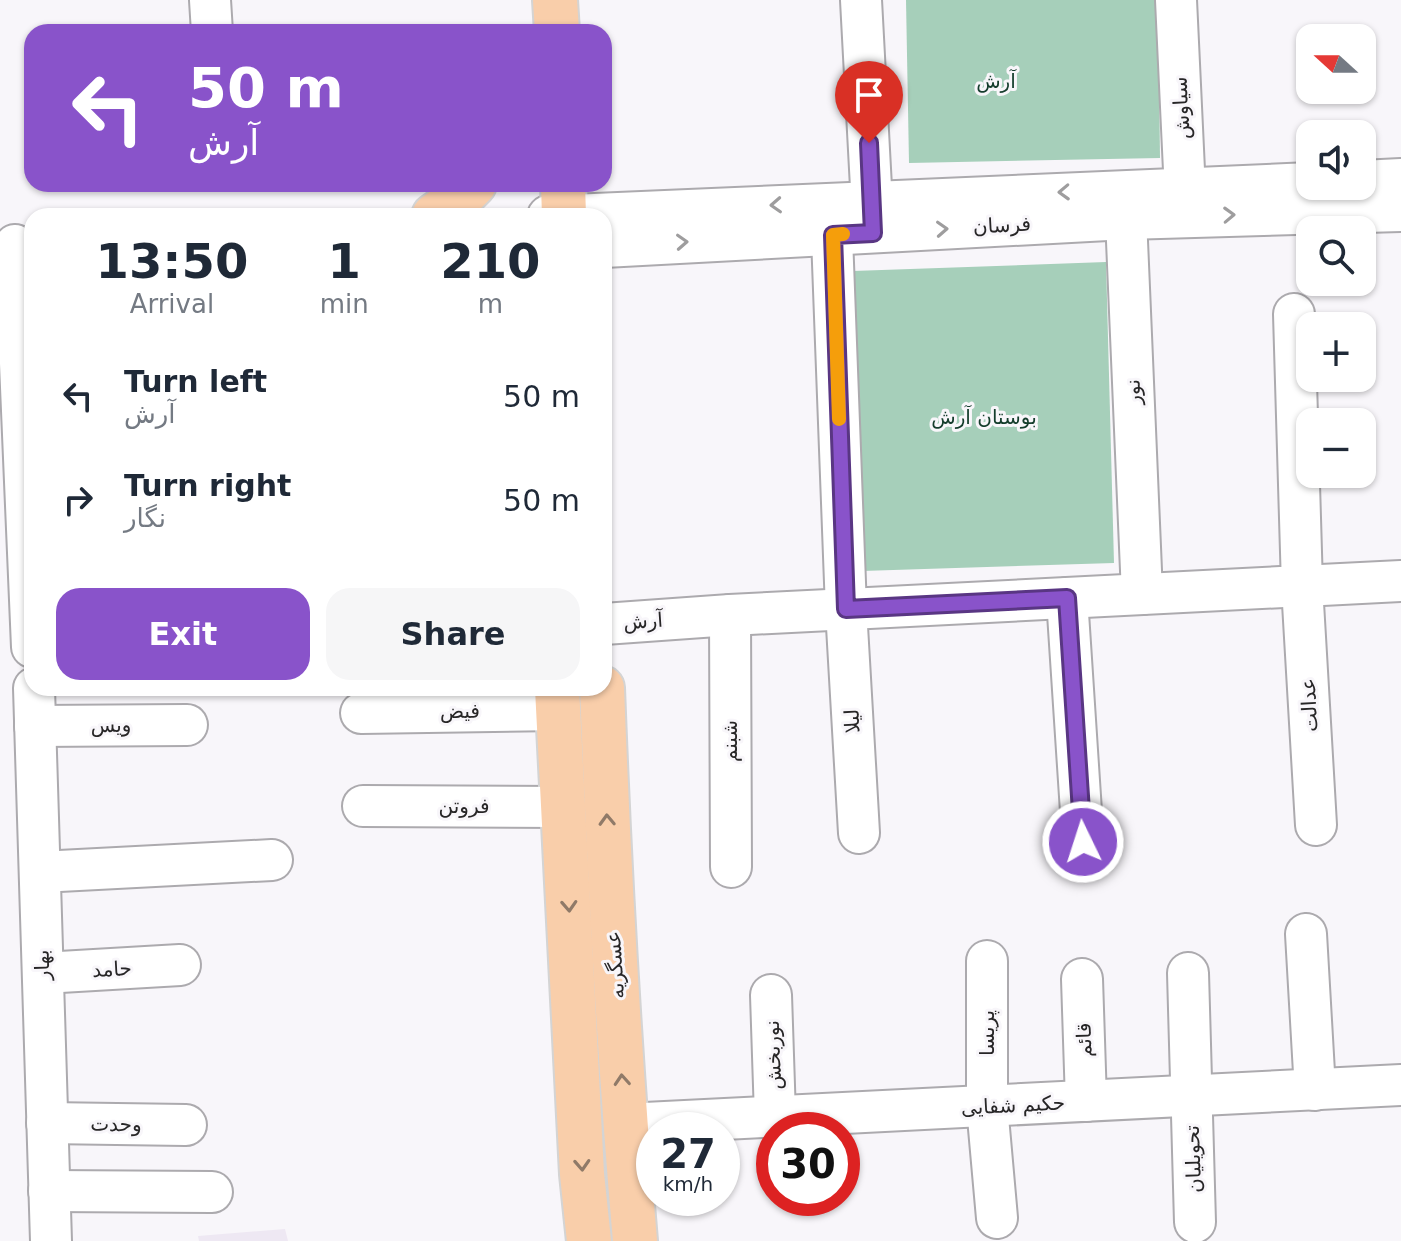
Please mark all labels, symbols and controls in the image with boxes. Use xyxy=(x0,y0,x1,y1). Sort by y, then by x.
north arrow xyxy=(1296,24,1376,104)
map controls xyxy=(1296,24,1376,488)
text: 50 m xyxy=(188,55,344,120)
icon: left xyxy=(56,56,160,160)
pin xyxy=(835,61,903,143)
park label: آرش xyxy=(976,68,1017,93)
icon: arrive xyxy=(847,73,891,117)
street label: سیاوش xyxy=(1167,76,1195,140)
button: sound xyxy=(1296,120,1376,200)
text: آرش xyxy=(188,122,259,163)
one-way arrow xyxy=(1057,184,1070,201)
one-way arrow xyxy=(769,196,782,213)
one-way arrow xyxy=(1223,207,1236,224)
street label: فرسان xyxy=(972,211,1032,239)
button: search xyxy=(1296,216,1376,296)
one-way arrow xyxy=(935,221,948,238)
text: 13:50 xyxy=(95,233,248,289)
text: 1 xyxy=(328,233,361,289)
text: 210 xyxy=(440,233,540,289)
one-way arrow xyxy=(676,234,689,251)
text: Arrival xyxy=(130,289,214,319)
text: min xyxy=(320,289,369,319)
text: m xyxy=(478,289,503,319)
button: + xyxy=(1296,312,1376,392)
text: Turn left xyxy=(124,364,267,399)
icon: left xyxy=(56,374,100,418)
text: 50 m xyxy=(503,379,580,414)
street label: نور xyxy=(1121,379,1145,406)
text: آرش xyxy=(124,399,176,429)
park label: بوستان آرش xyxy=(931,404,1037,429)
button: − xyxy=(1296,408,1376,488)
text: Turn right xyxy=(124,468,291,503)
icon: right xyxy=(56,478,100,522)
text: 50 m xyxy=(503,483,580,518)
text: نگار xyxy=(124,503,166,533)
button: Exit xyxy=(56,588,310,680)
button: Share xyxy=(326,588,580,680)
street label: آرش xyxy=(622,607,665,634)
street label: عدالت xyxy=(1296,678,1322,732)
street label: فیض xyxy=(440,699,480,723)
street label: لیلا xyxy=(839,708,865,734)
street label: ویس xyxy=(90,713,132,737)
street label: شبنم xyxy=(718,720,742,762)
street label: فروتن xyxy=(438,794,490,818)
position arrow xyxy=(1041,800,1125,884)
one-way arrow xyxy=(599,813,616,826)
one-way arrow xyxy=(560,900,577,913)
street label: عسگریه xyxy=(601,930,629,1000)
street label: بهار xyxy=(29,949,55,982)
street label: حامد xyxy=(92,956,132,982)
street label: پریسا xyxy=(975,1010,1000,1056)
street label: نوربخش xyxy=(760,1020,786,1090)
street label: قائم xyxy=(1071,1022,1097,1058)
one-way arrow xyxy=(614,1073,631,1086)
street label: حکیم شفایی xyxy=(960,1090,1066,1120)
street label: وحدت xyxy=(90,1112,142,1136)
speed limit sign: 30 xyxy=(756,1112,860,1216)
street label: تحویلیان xyxy=(1180,1125,1206,1193)
text: 27 xyxy=(660,1131,716,1177)
one-way arrow xyxy=(573,1159,590,1172)
text: km/h xyxy=(663,1172,713,1196)

